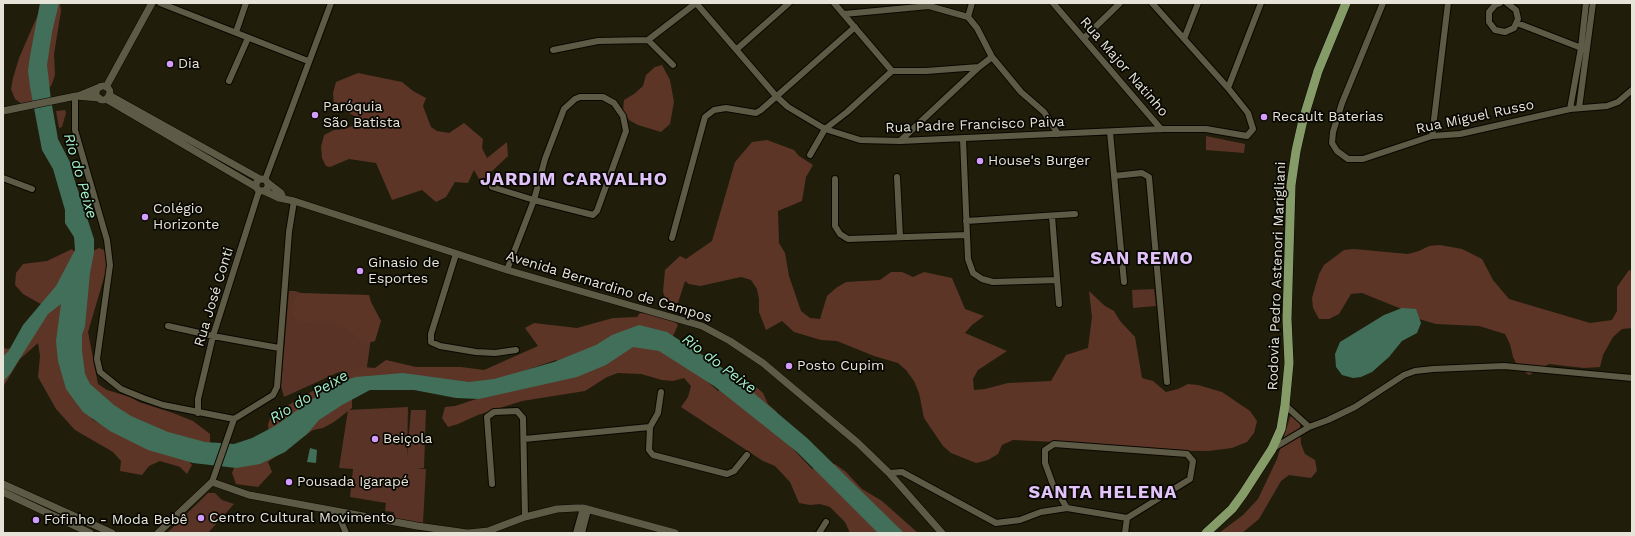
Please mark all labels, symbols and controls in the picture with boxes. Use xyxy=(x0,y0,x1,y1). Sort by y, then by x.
street label: Rua Major Natinho xyxy=(1076,14,1172,120)
place label: Dia xyxy=(178,56,200,72)
marker: Dia xyxy=(165,59,175,69)
street label: Rua Miguel Russo xyxy=(1414,96,1536,138)
place label: Paróquia São Batista xyxy=(323,99,400,132)
place label: Recault Baterias xyxy=(1272,109,1384,125)
marker: Paróquia São Batista xyxy=(310,110,320,120)
marker: Recault Baterias xyxy=(1259,112,1269,122)
street label: Rua Padre Francisco Paiva xyxy=(885,113,1065,137)
water label: Rio do Peixe xyxy=(59,131,101,221)
place label: House's Burger xyxy=(988,153,1090,169)
marker: House's Burger xyxy=(975,156,985,166)
street label: Rodovia Pedro Astenori Marigliani xyxy=(1265,161,1289,391)
district label: JARDIM CARVALHO xyxy=(480,169,668,191)
place label: Colégio Horizonte xyxy=(153,201,219,234)
marker: Colégio Horizonte xyxy=(140,212,150,222)
street label: Rua José Conti xyxy=(191,245,237,349)
street label: Avenida Bernardino de Campos xyxy=(504,248,714,326)
district label: SAN REMO xyxy=(1090,248,1194,270)
place label: Ginasio de Esportes xyxy=(368,255,440,288)
marker: Ginasio de Esportes xyxy=(355,266,365,276)
water label: Rio do Peixe xyxy=(678,330,760,398)
place label: Posto Cupim xyxy=(797,358,884,374)
marker: Posto Cupim xyxy=(784,361,794,371)
water label: Rio do Peixe xyxy=(267,367,351,427)
place label: Beiçola xyxy=(383,431,432,447)
marker: Beiçola xyxy=(370,434,380,444)
place label: Pousada Igarapé xyxy=(297,474,409,490)
marker: Pousada Igarapé xyxy=(284,477,294,487)
district label: SANTA HELENA xyxy=(1028,482,1178,504)
place label: Centro Cultural Movimento xyxy=(209,510,395,526)
place label: Fofinho - Moda Bebê xyxy=(44,512,187,528)
marker: Centro Cultural Movimento xyxy=(196,513,206,523)
marker: Fofinho - Moda Bebê xyxy=(31,515,41,525)

